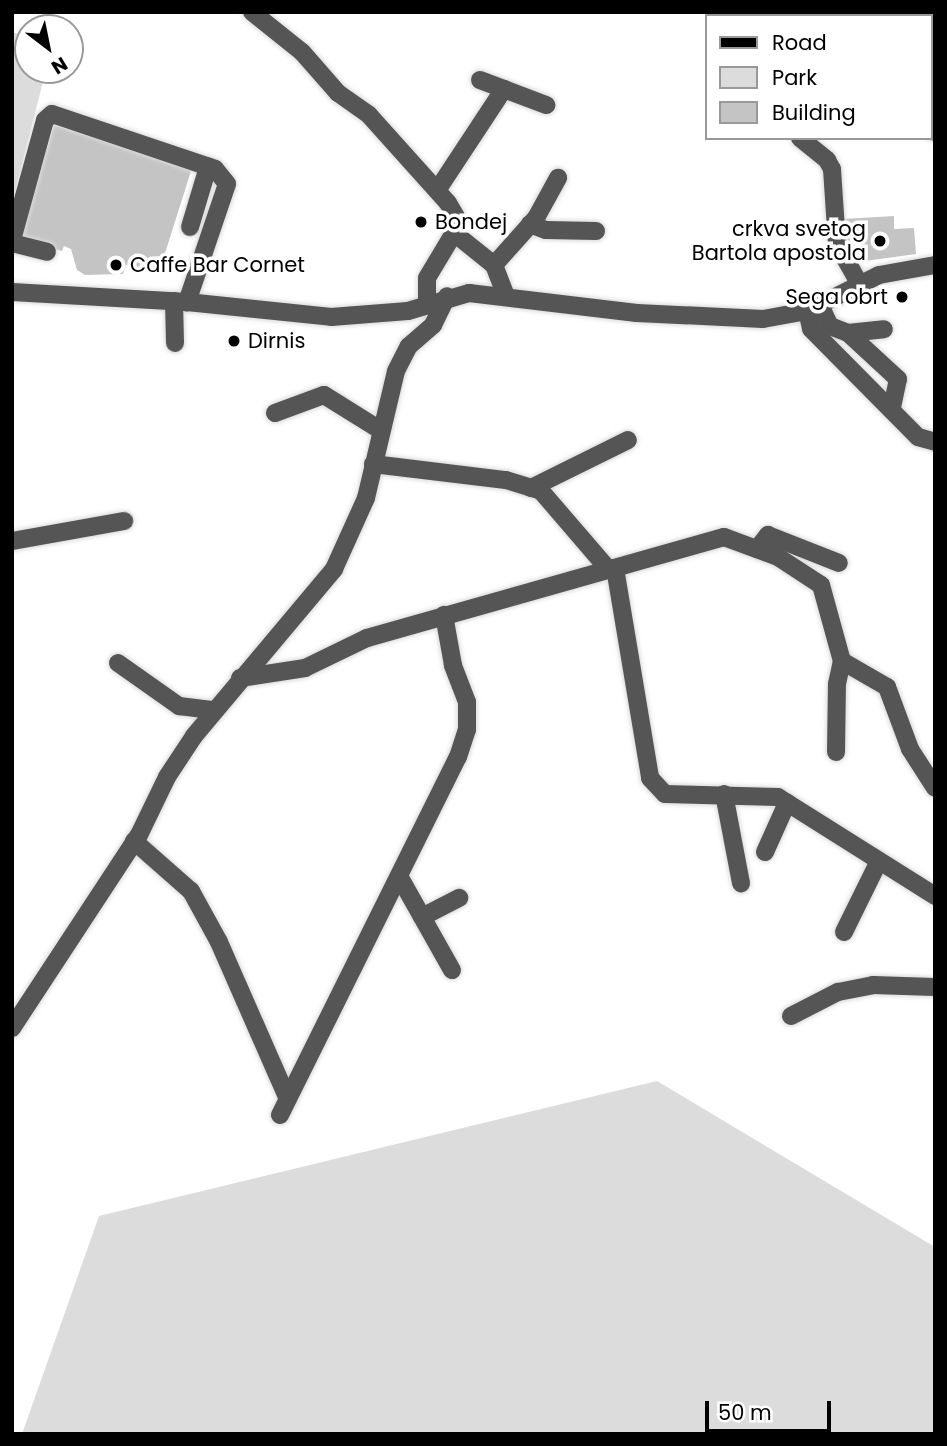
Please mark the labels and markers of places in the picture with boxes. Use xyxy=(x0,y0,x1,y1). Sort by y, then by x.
place label: Bondej xyxy=(435,209,507,235)
marker: Bondej xyxy=(413,214,429,230)
place label: crkva svetog Bartola apostola xyxy=(692,216,866,266)
marker: crkva svetog Bartola apostola xyxy=(872,233,888,249)
place label: Caffe Bar Cornet xyxy=(130,252,305,278)
marker: Caffe Bar Cornet xyxy=(108,257,124,273)
place label: Sega obrt xyxy=(786,284,888,310)
marker: Sega obrt xyxy=(894,289,910,305)
place label: Dirnis xyxy=(248,328,305,354)
marker: Dirnis xyxy=(226,333,242,349)

